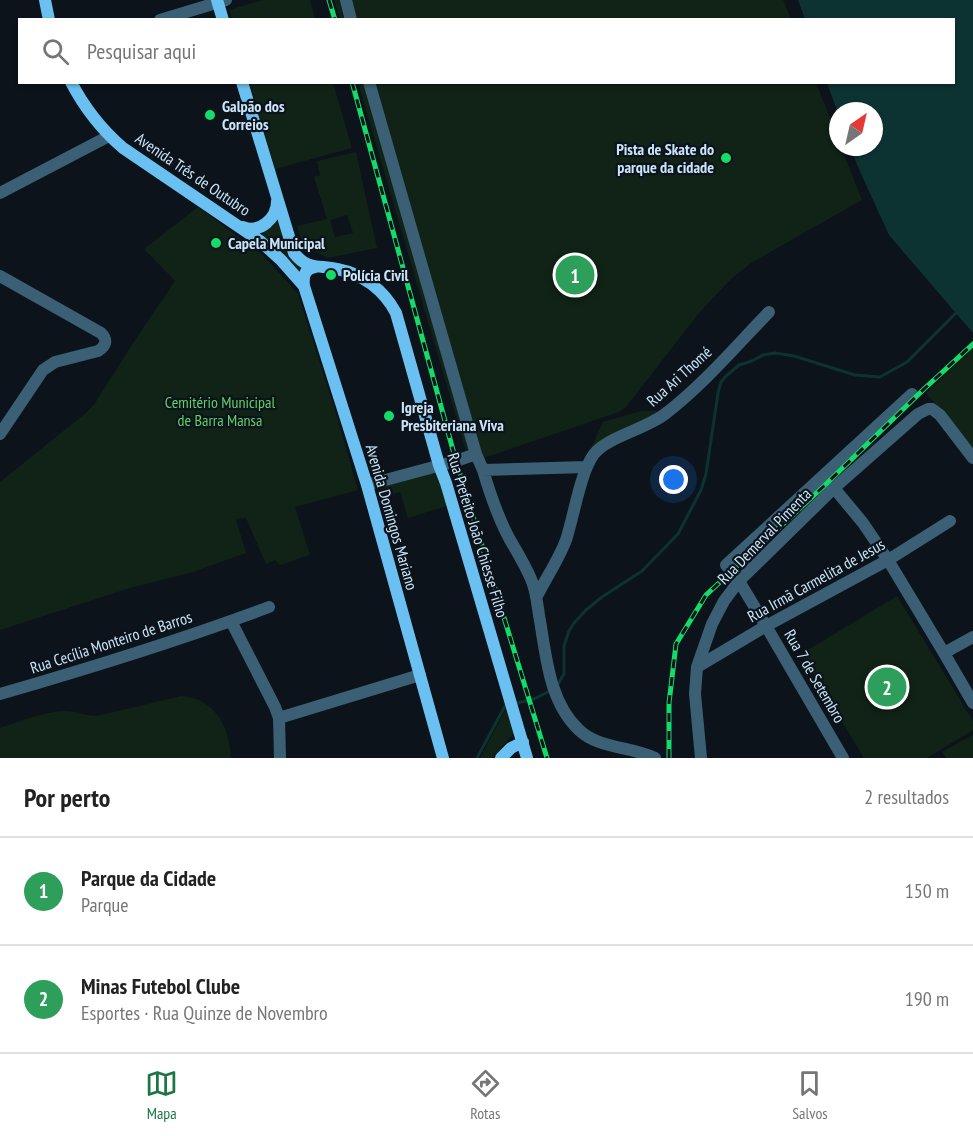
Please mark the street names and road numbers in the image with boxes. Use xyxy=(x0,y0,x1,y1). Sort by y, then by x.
street label: Avenida Três de Outubro xyxy=(132,128,254,220)
street label: Rua Ari Thomé xyxy=(642,342,716,410)
street label: Avenida Domingos Mariano xyxy=(362,442,422,592)
street label: Rua Prefeito João Chiesse Filho xyxy=(443,450,513,620)
street label: Rua Demerval Pimenta xyxy=(713,484,815,588)
street label: Rua Irmã Carmelita de Jesus xyxy=(744,534,888,626)
street label: Rua Cecília Monteiro de Barros xyxy=(28,606,194,678)
street label: Rua 7 de Setembro xyxy=(780,626,850,726)

